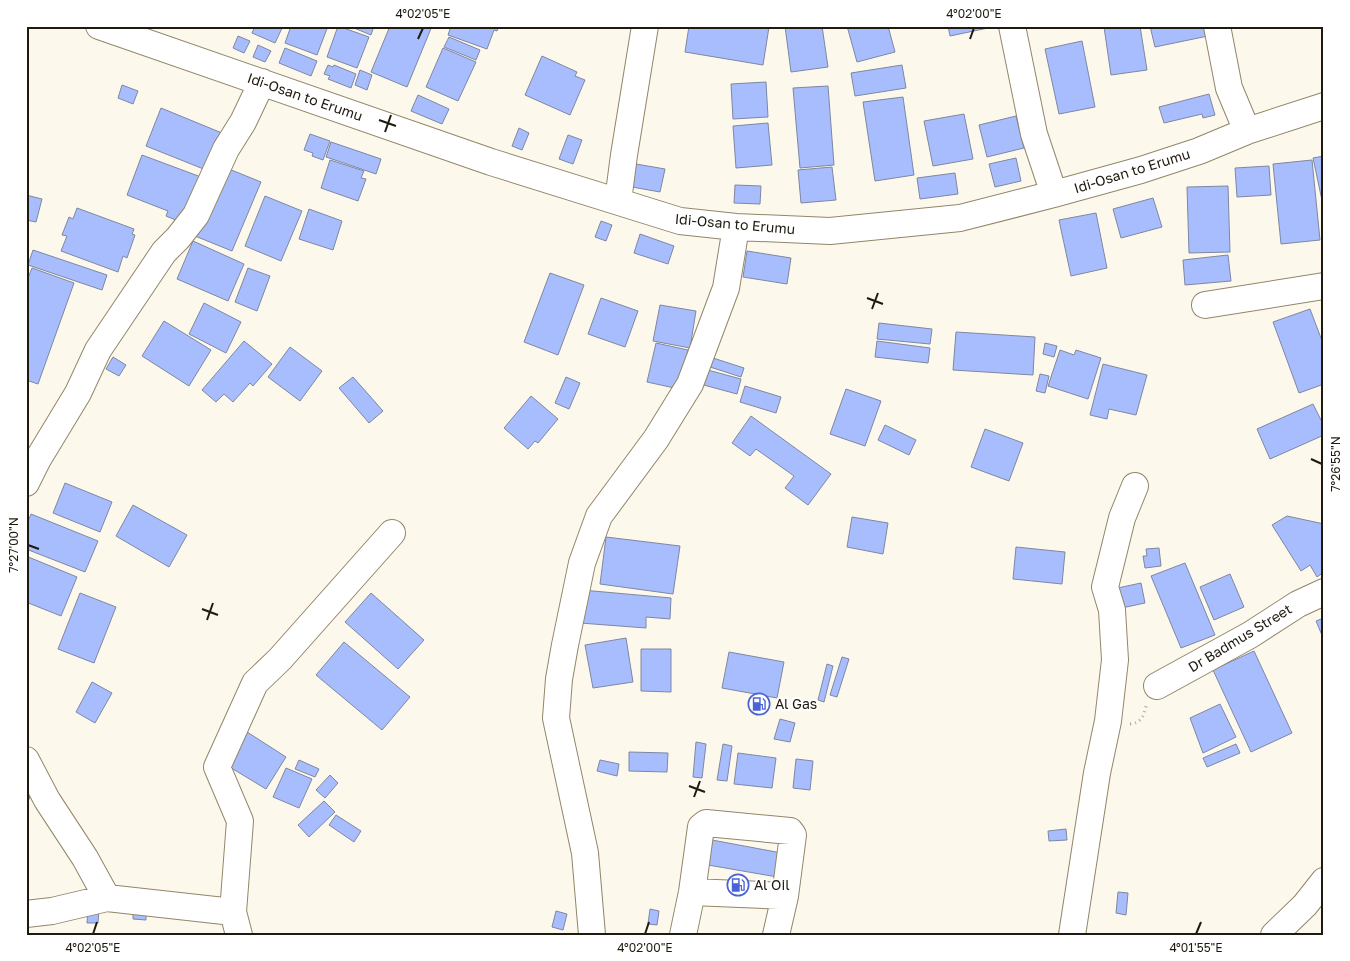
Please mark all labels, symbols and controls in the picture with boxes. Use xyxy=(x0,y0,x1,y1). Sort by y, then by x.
text: 4°02'05"E xyxy=(396,6,450,21)
text: 4°02'00"E xyxy=(946,6,1002,21)
street label: Idi-Osan to Erumu xyxy=(245,69,365,124)
street label: Idi-Osan to Erumu xyxy=(1072,145,1192,196)
street label: Idi-Osan to Erumu xyxy=(674,210,796,237)
text: 7°26'55"N xyxy=(1328,436,1343,492)
text: 7°27'00"N xyxy=(6,517,21,573)
street label: Dr Badmus Street xyxy=(1185,600,1295,675)
fuel station icon: Al Gas xyxy=(747,692,771,716)
place label: Al Gas xyxy=(775,695,817,712)
fuel station icon: Al Oil xyxy=(726,873,750,897)
place label: Al Oil xyxy=(754,876,790,893)
text: 4°02'05"E xyxy=(66,940,120,955)
text: 4°02'00"E xyxy=(617,940,673,955)
text: 4°01'55"E xyxy=(1169,940,1223,955)

